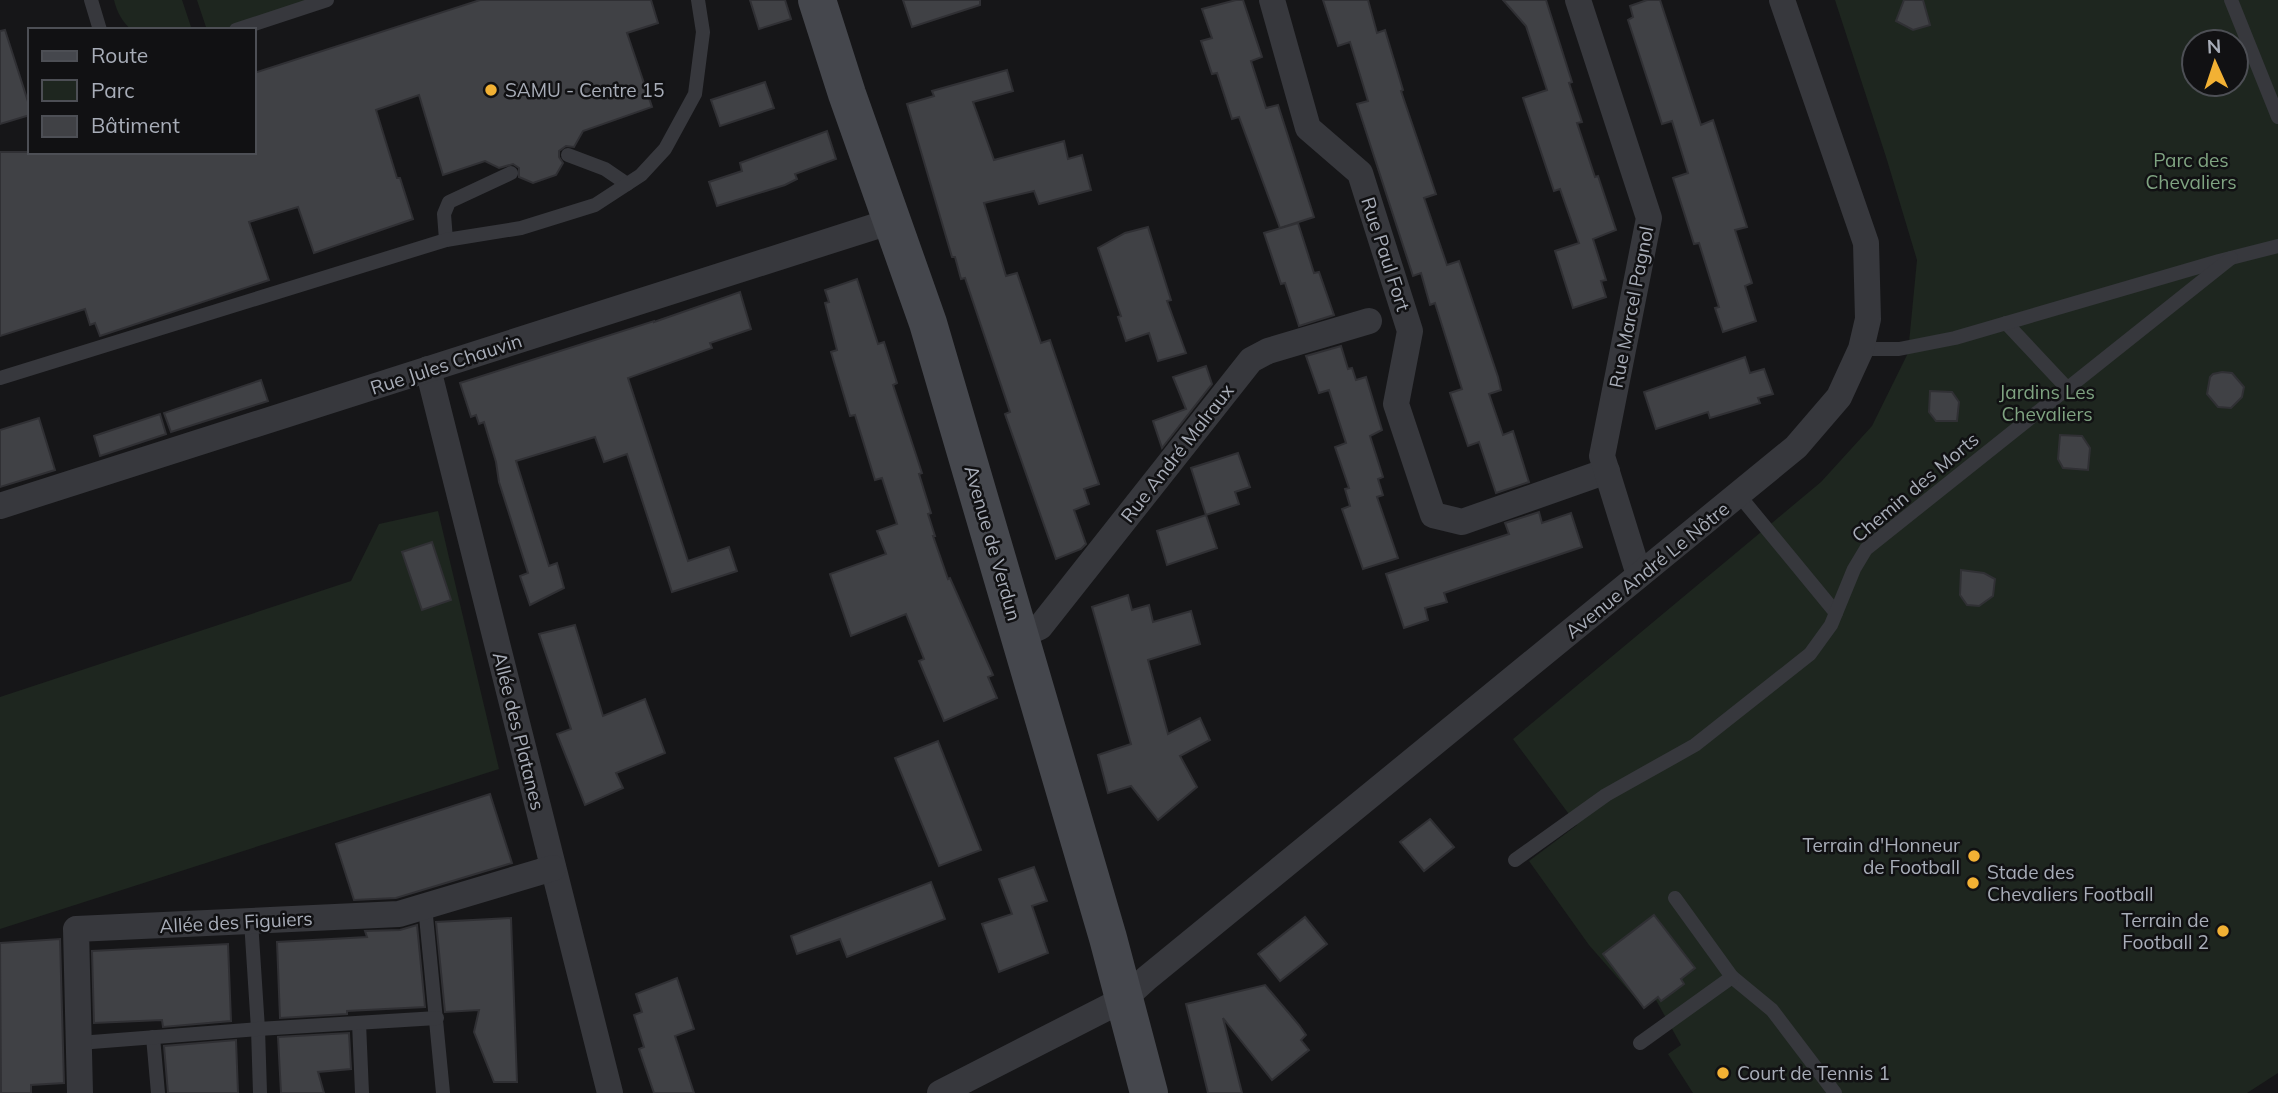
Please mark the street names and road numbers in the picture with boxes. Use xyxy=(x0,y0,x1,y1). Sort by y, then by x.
street label: Rue Paul Fort xyxy=(1356,194,1416,314)
street label: Rue Marcel Pagnol xyxy=(1604,224,1658,390)
street label: Rue Jules Chauvin xyxy=(367,328,525,400)
street label: Rue André Malraux xyxy=(1115,379,1239,527)
street label: Chemin des Morts xyxy=(1847,427,1983,547)
street label: Avenue de Verdun xyxy=(959,463,1027,623)
street label: Avenue André Le Nôtre xyxy=(1560,496,1734,644)
street label: Allée des Platanes xyxy=(488,650,550,812)
street label: Allée des Figuiers xyxy=(159,906,313,938)

